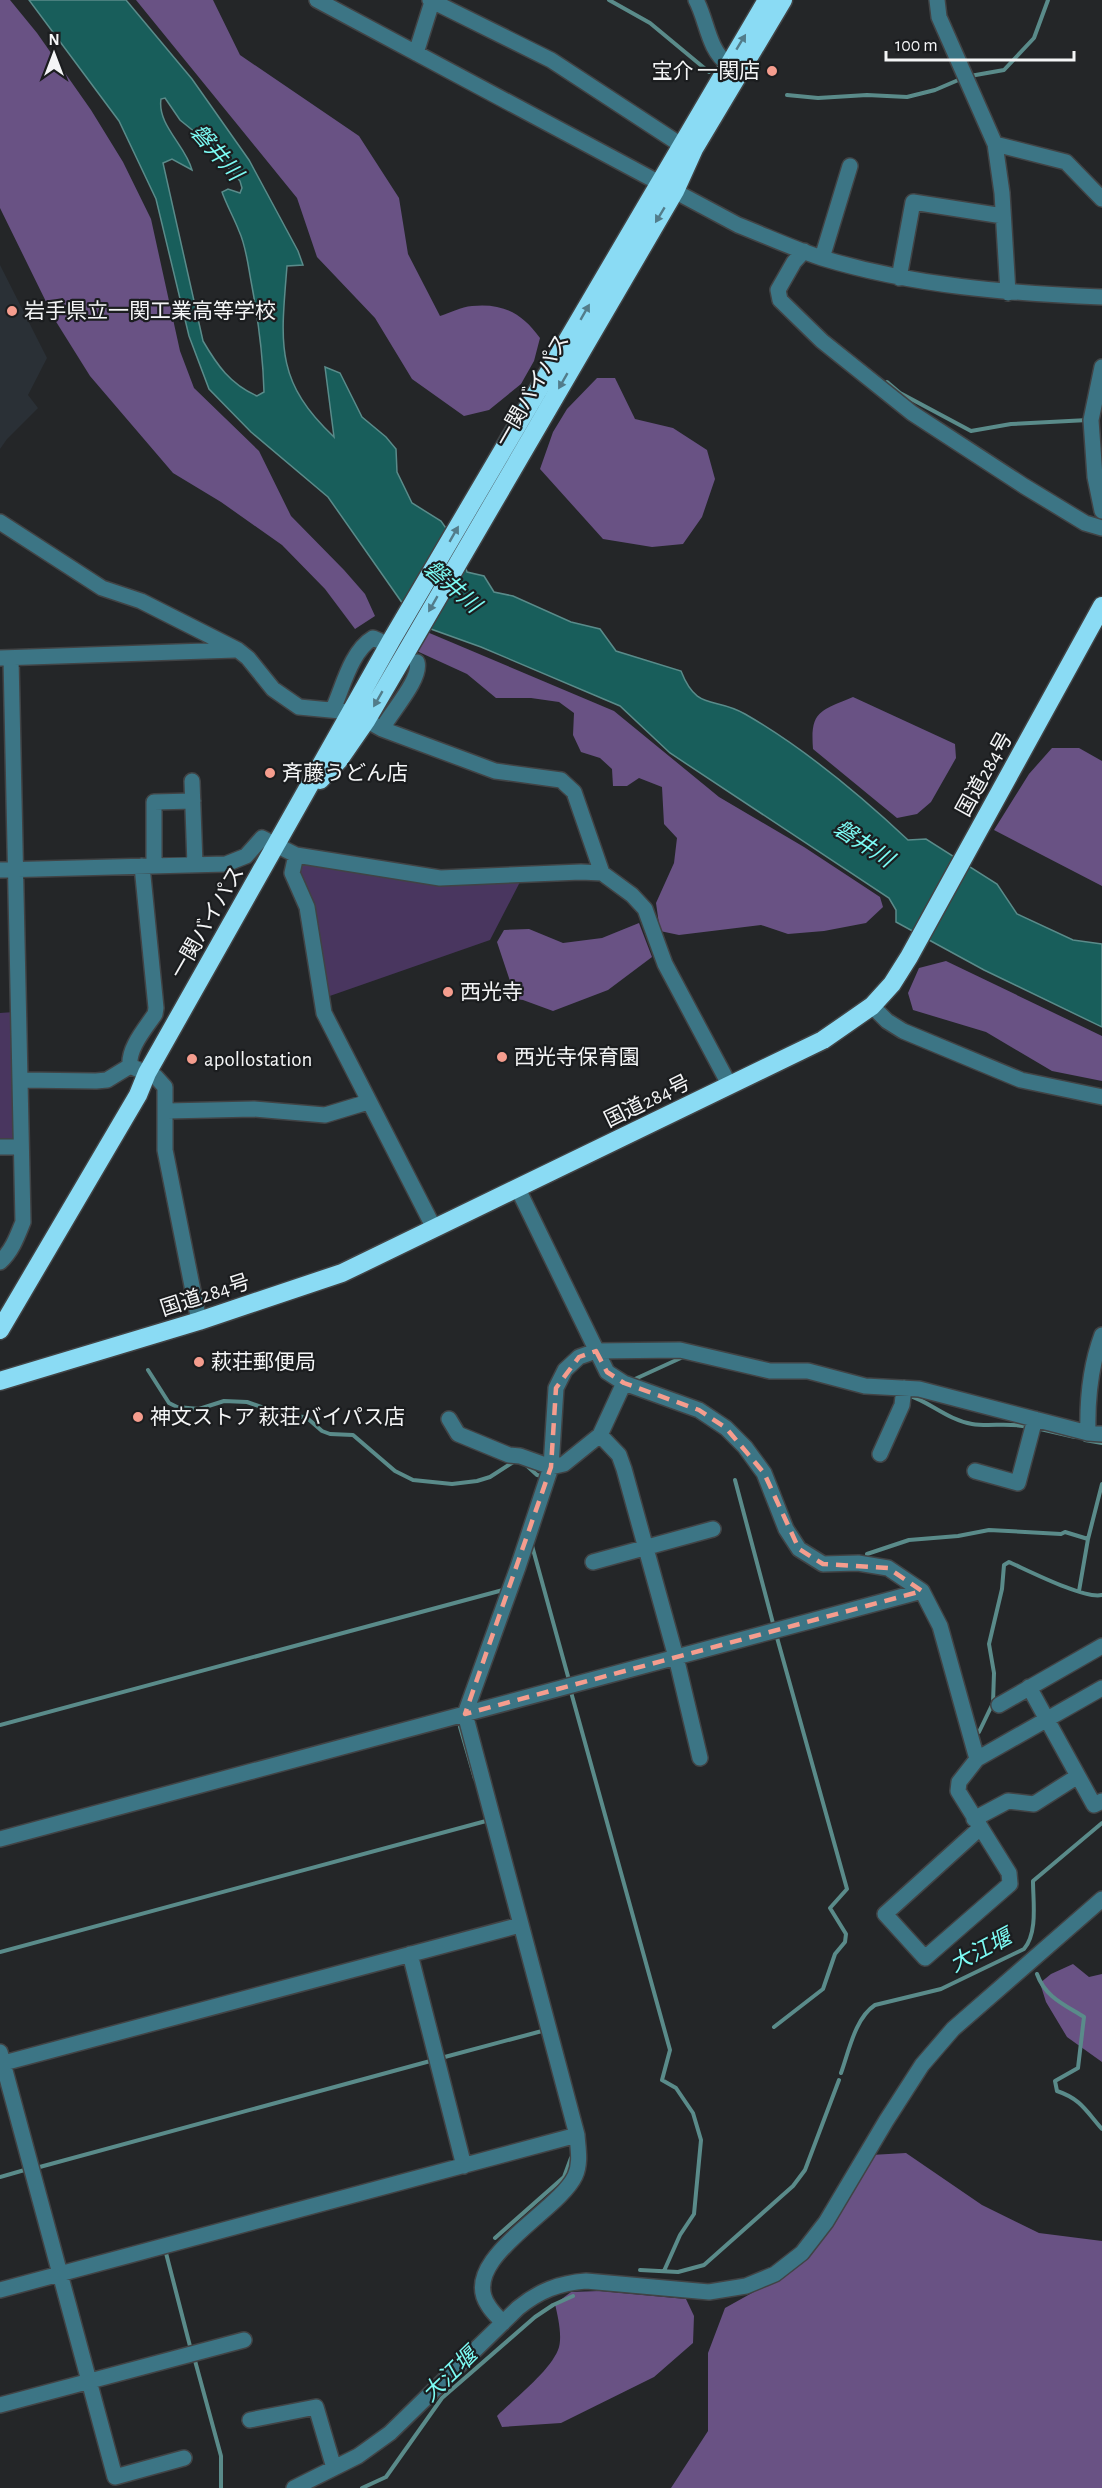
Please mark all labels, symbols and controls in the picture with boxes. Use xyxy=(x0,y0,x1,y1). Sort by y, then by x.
north arrow xyxy=(24,24,84,84)
scale bar xyxy=(886,24,1074,62)
text: N xyxy=(48,32,60,48)
one-way arrow xyxy=(736,34,747,50)
text: 100 m xyxy=(895,37,938,55)
place label: 宝介 一関店 xyxy=(652,60,760,82)
marker: 宝介 一関店 xyxy=(765,64,779,78)
water label: 磐井川 xyxy=(186,120,248,186)
one-way arrow xyxy=(655,207,666,223)
place label: 岩手県立一関工業高等学校 xyxy=(24,300,276,322)
marker: 岩手県立一関工業高等学校 xyxy=(5,304,19,318)
one-way arrow xyxy=(579,304,590,320)
street label: 一関バイパス xyxy=(491,330,573,450)
one-way arrow xyxy=(558,373,569,389)
one-way arrow xyxy=(449,525,459,542)
water label: 磐井川 xyxy=(420,556,487,618)
one-way arrow xyxy=(428,595,438,612)
one-way arrow xyxy=(373,691,383,708)
street label: 国道284号 xyxy=(952,728,1016,820)
place label: 斉藤うどん店 xyxy=(282,762,408,784)
marker: 斉藤うどん店 xyxy=(263,766,277,780)
water label: 磐井川 xyxy=(830,816,899,872)
street label: 一関バイパス xyxy=(166,862,248,982)
place label: 西光寺 xyxy=(460,981,523,1003)
marker: 西光寺 xyxy=(441,985,455,999)
place label: 西光寺保育園 xyxy=(514,1046,640,1068)
place label: apollostation xyxy=(204,1049,312,1070)
marker: 西光寺保育園 xyxy=(495,1050,509,1064)
marker: apollostation xyxy=(185,1052,199,1066)
street label: 国道284号 xyxy=(601,1071,693,1131)
street label: 国道284号 xyxy=(158,1270,252,1320)
place label: 萩荘郵便局 xyxy=(211,1351,316,1373)
marker: 萩荘郵便局 xyxy=(192,1355,206,1369)
place label: 神文ストア 萩荘バイパス店 xyxy=(150,1406,405,1428)
marker: 神文ストア 萩荘バイパス店 xyxy=(131,1410,145,1424)
water label: 大江堰 xyxy=(946,1923,1018,1976)
water label: 大江堰 xyxy=(418,2340,484,2406)

